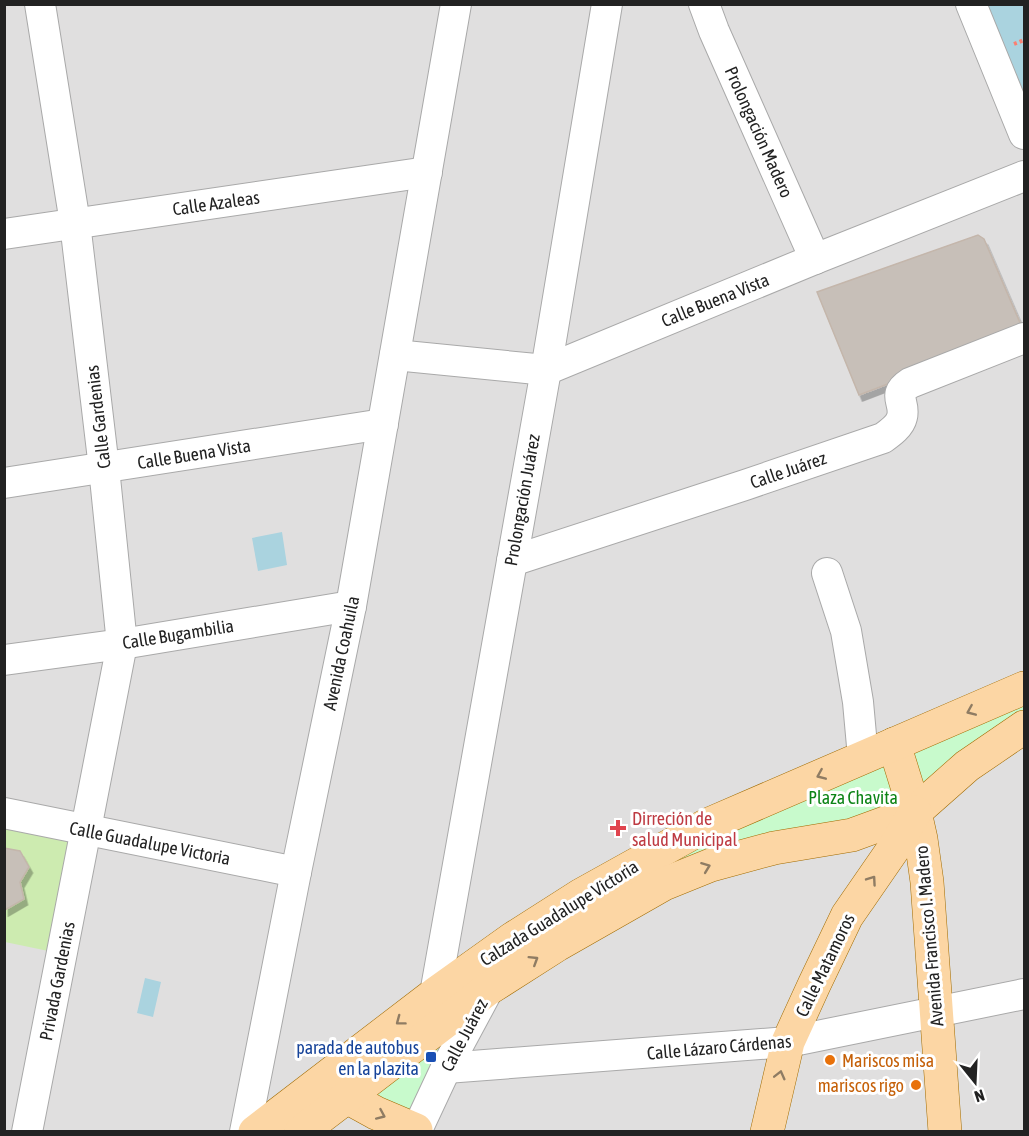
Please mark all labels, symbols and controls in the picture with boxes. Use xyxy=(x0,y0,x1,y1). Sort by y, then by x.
street label: Prolongación Madero xyxy=(721,63,797,201)
street label: Calle Azaleas xyxy=(171,187,261,219)
street label: Calle Buena Vista xyxy=(658,269,772,331)
street label: Calle Gardenias xyxy=(81,364,115,470)
street label: Prolongación Juárez xyxy=(500,432,544,567)
street label: Calle Buena Vista xyxy=(136,435,252,473)
street label: Calle Juárez xyxy=(747,447,829,493)
street label: Avenida Coahuila xyxy=(319,594,363,712)
street label: Calle Bugambilia xyxy=(121,615,235,653)
one-way arrow xyxy=(966,704,977,716)
one-way arrow xyxy=(817,768,828,780)
park label: Plaza Chavita xyxy=(808,787,898,808)
place label: Dirreción de salud Municipal xyxy=(632,808,738,850)
street label: Calle Guadalupe Victoria xyxy=(68,817,232,869)
marker: Dirreción de salud Municipal xyxy=(609,819,627,837)
street label: Avenida Francisco I. Madero xyxy=(911,845,947,1027)
street label: Calzada Guadalupe Victoria xyxy=(476,856,642,970)
one-way arrow xyxy=(700,862,710,875)
one-way arrow xyxy=(865,876,876,887)
street label: Calle Matamoros xyxy=(791,910,859,1020)
street label: Privada Gardenias xyxy=(35,920,79,1042)
one-way arrow xyxy=(528,955,538,967)
street label: Calle Juárez xyxy=(436,995,492,1075)
one-way arrow xyxy=(396,1013,407,1024)
street label: Calle Lázaro Cárdenas xyxy=(646,1030,792,1064)
place label: parada de autobus en la plazita xyxy=(296,1037,419,1079)
marker: parada de autobus en la plazita xyxy=(424,1050,438,1064)
place label: Mariscos misa xyxy=(842,1050,934,1071)
north arrow xyxy=(945,1052,1005,1112)
marker: Mariscos misa xyxy=(823,1053,837,1067)
one-way arrow xyxy=(772,1070,785,1080)
place label: mariscos rigo xyxy=(818,1075,904,1096)
marker: mariscos rigo xyxy=(909,1078,923,1092)
text: N xyxy=(972,1086,987,1106)
one-way arrow xyxy=(375,1108,386,1120)

